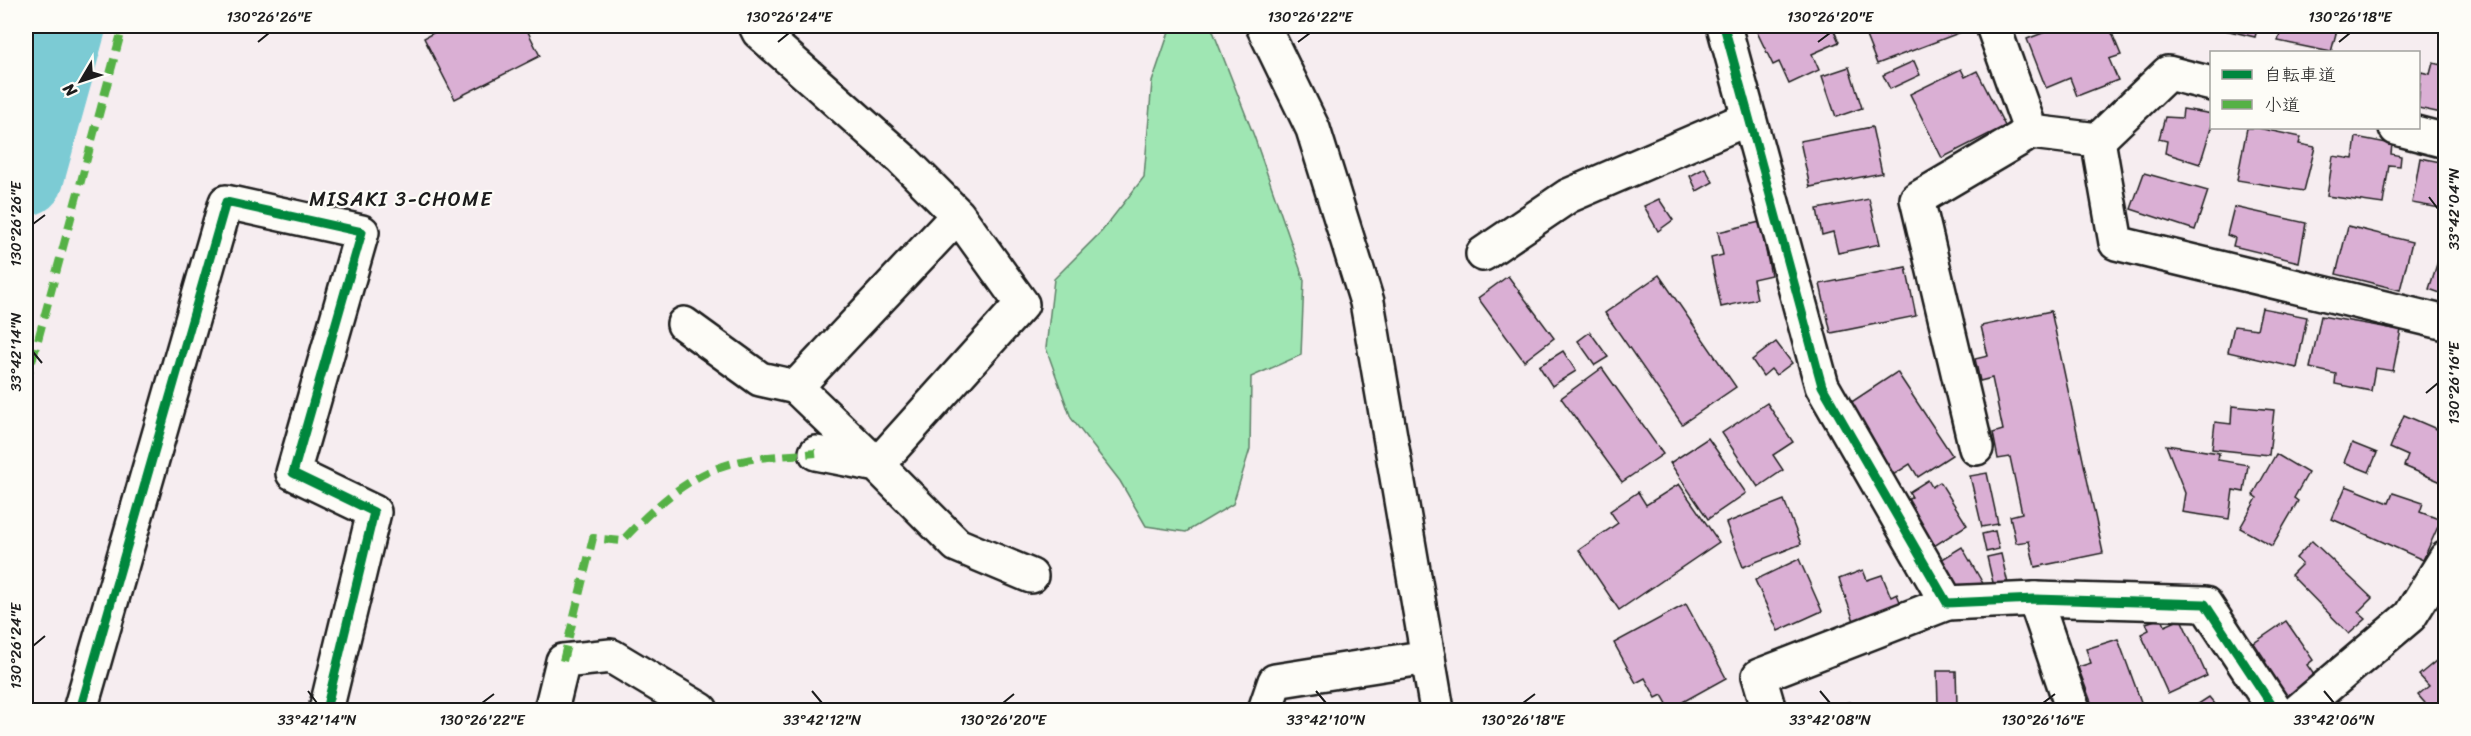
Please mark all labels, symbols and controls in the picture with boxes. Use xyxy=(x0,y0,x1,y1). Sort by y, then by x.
text: 130°26'26"E xyxy=(226,4,313,30)
text: 130°26'24"E xyxy=(746,4,834,30)
text: 130°26'22"E xyxy=(1267,4,1354,30)
text: 130°26'20"E xyxy=(1787,4,1875,30)
text: 130°26'18"E xyxy=(2308,4,2393,30)
north arrow xyxy=(51,51,111,111)
legend xyxy=(2210,51,2420,129)
text: 自転車道 xyxy=(2264,59,2336,91)
text: N xyxy=(54,76,85,104)
text: 小道 xyxy=(2264,89,2300,121)
text: 33°42'04"N xyxy=(2441,167,2467,250)
text: 130°26'26"E xyxy=(3,180,29,267)
district label: MISAKI 3-CHOME xyxy=(309,182,493,217)
text: 33°42'14"N xyxy=(3,312,29,391)
text: 130°26'16"E xyxy=(2441,340,2467,424)
text: 130°26'24"E xyxy=(3,601,29,689)
text: 33°42'14"N xyxy=(278,707,357,733)
text: 130°26'22"E xyxy=(439,707,526,733)
text: 33°42'12"N xyxy=(783,707,862,733)
text: 130°26'20"E xyxy=(960,707,1048,733)
text: 33°42'10"N xyxy=(1286,707,1366,733)
text: 130°26'18"E xyxy=(1481,707,1566,733)
text: 33°42'08"N xyxy=(1789,707,1871,733)
text: 130°26'16"E xyxy=(2002,707,2086,733)
text: 33°42'06"N xyxy=(2293,707,2375,733)

